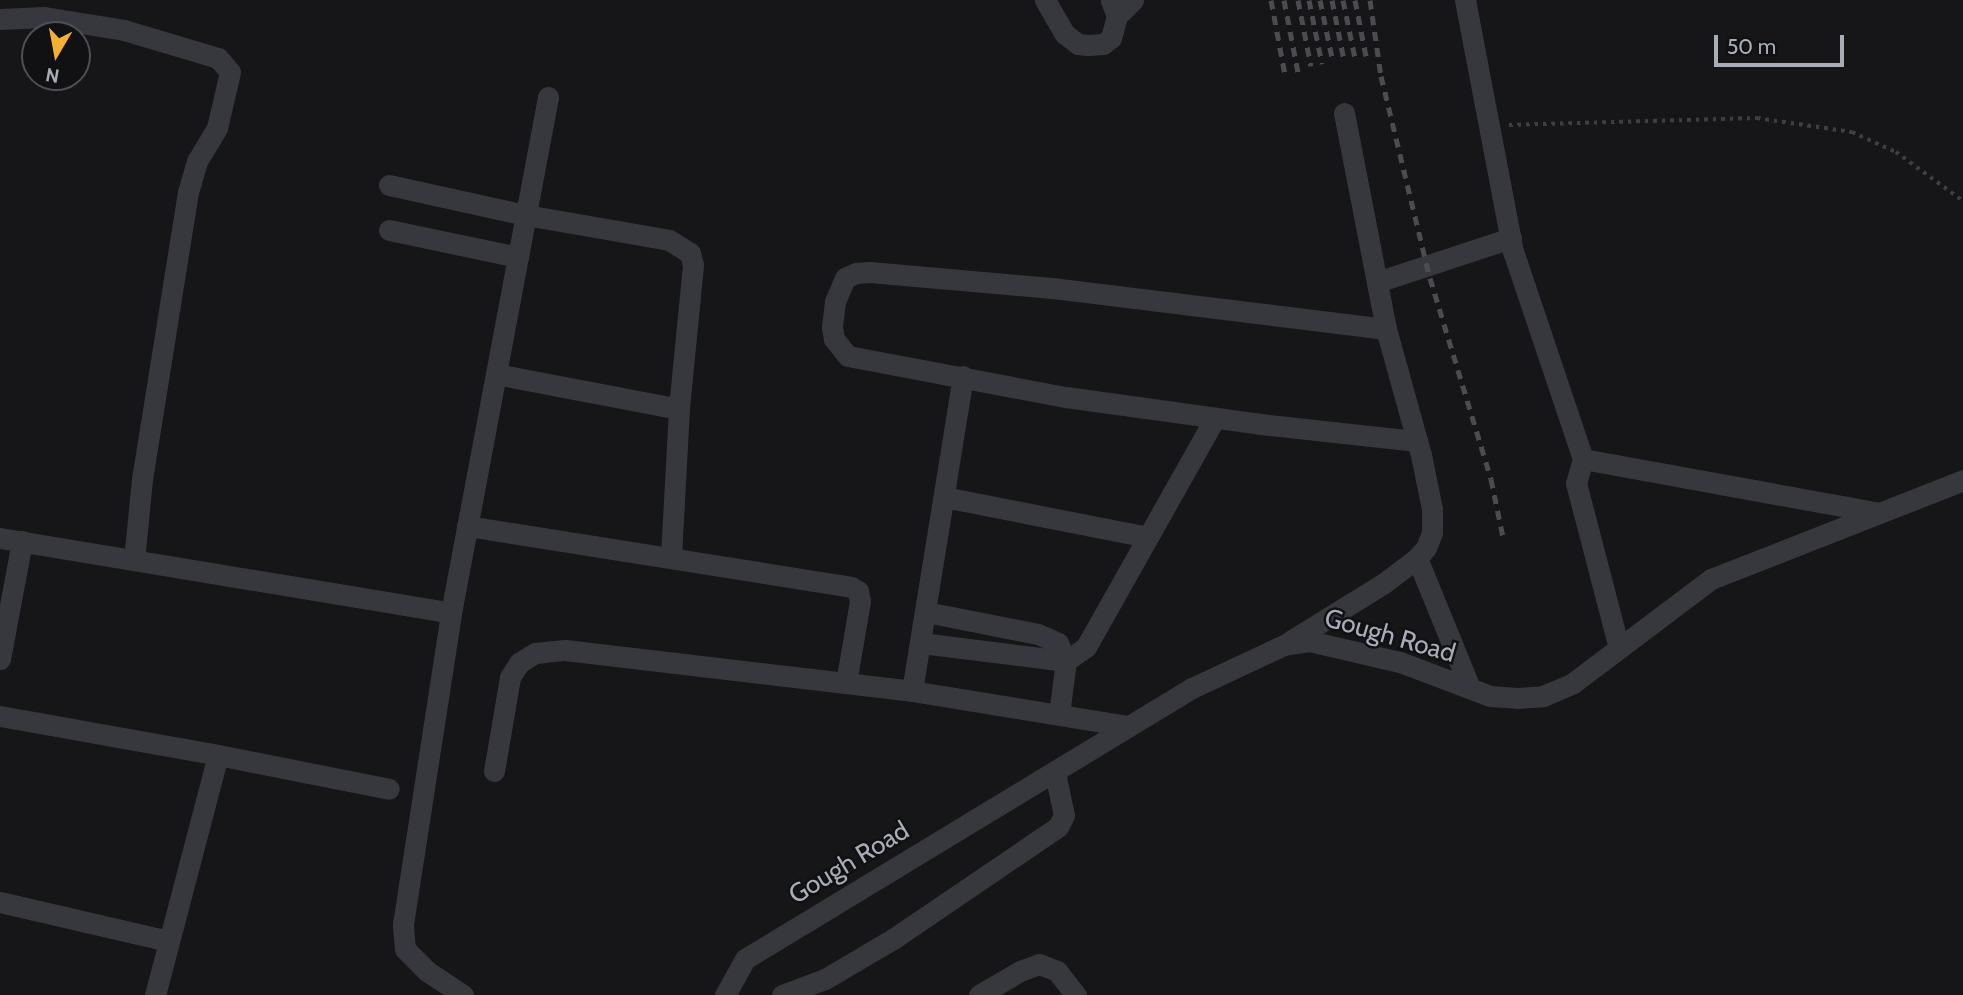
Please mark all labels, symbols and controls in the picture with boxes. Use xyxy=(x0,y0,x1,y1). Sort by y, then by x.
north arrow xyxy=(21,21,91,91)
scale bar xyxy=(1718,21,1848,65)
text: 50 m xyxy=(1727,34,1776,59)
text: N xyxy=(44,63,61,88)
street label: Gough Road xyxy=(1321,602,1459,670)
street label: Gough Road xyxy=(783,815,915,911)

